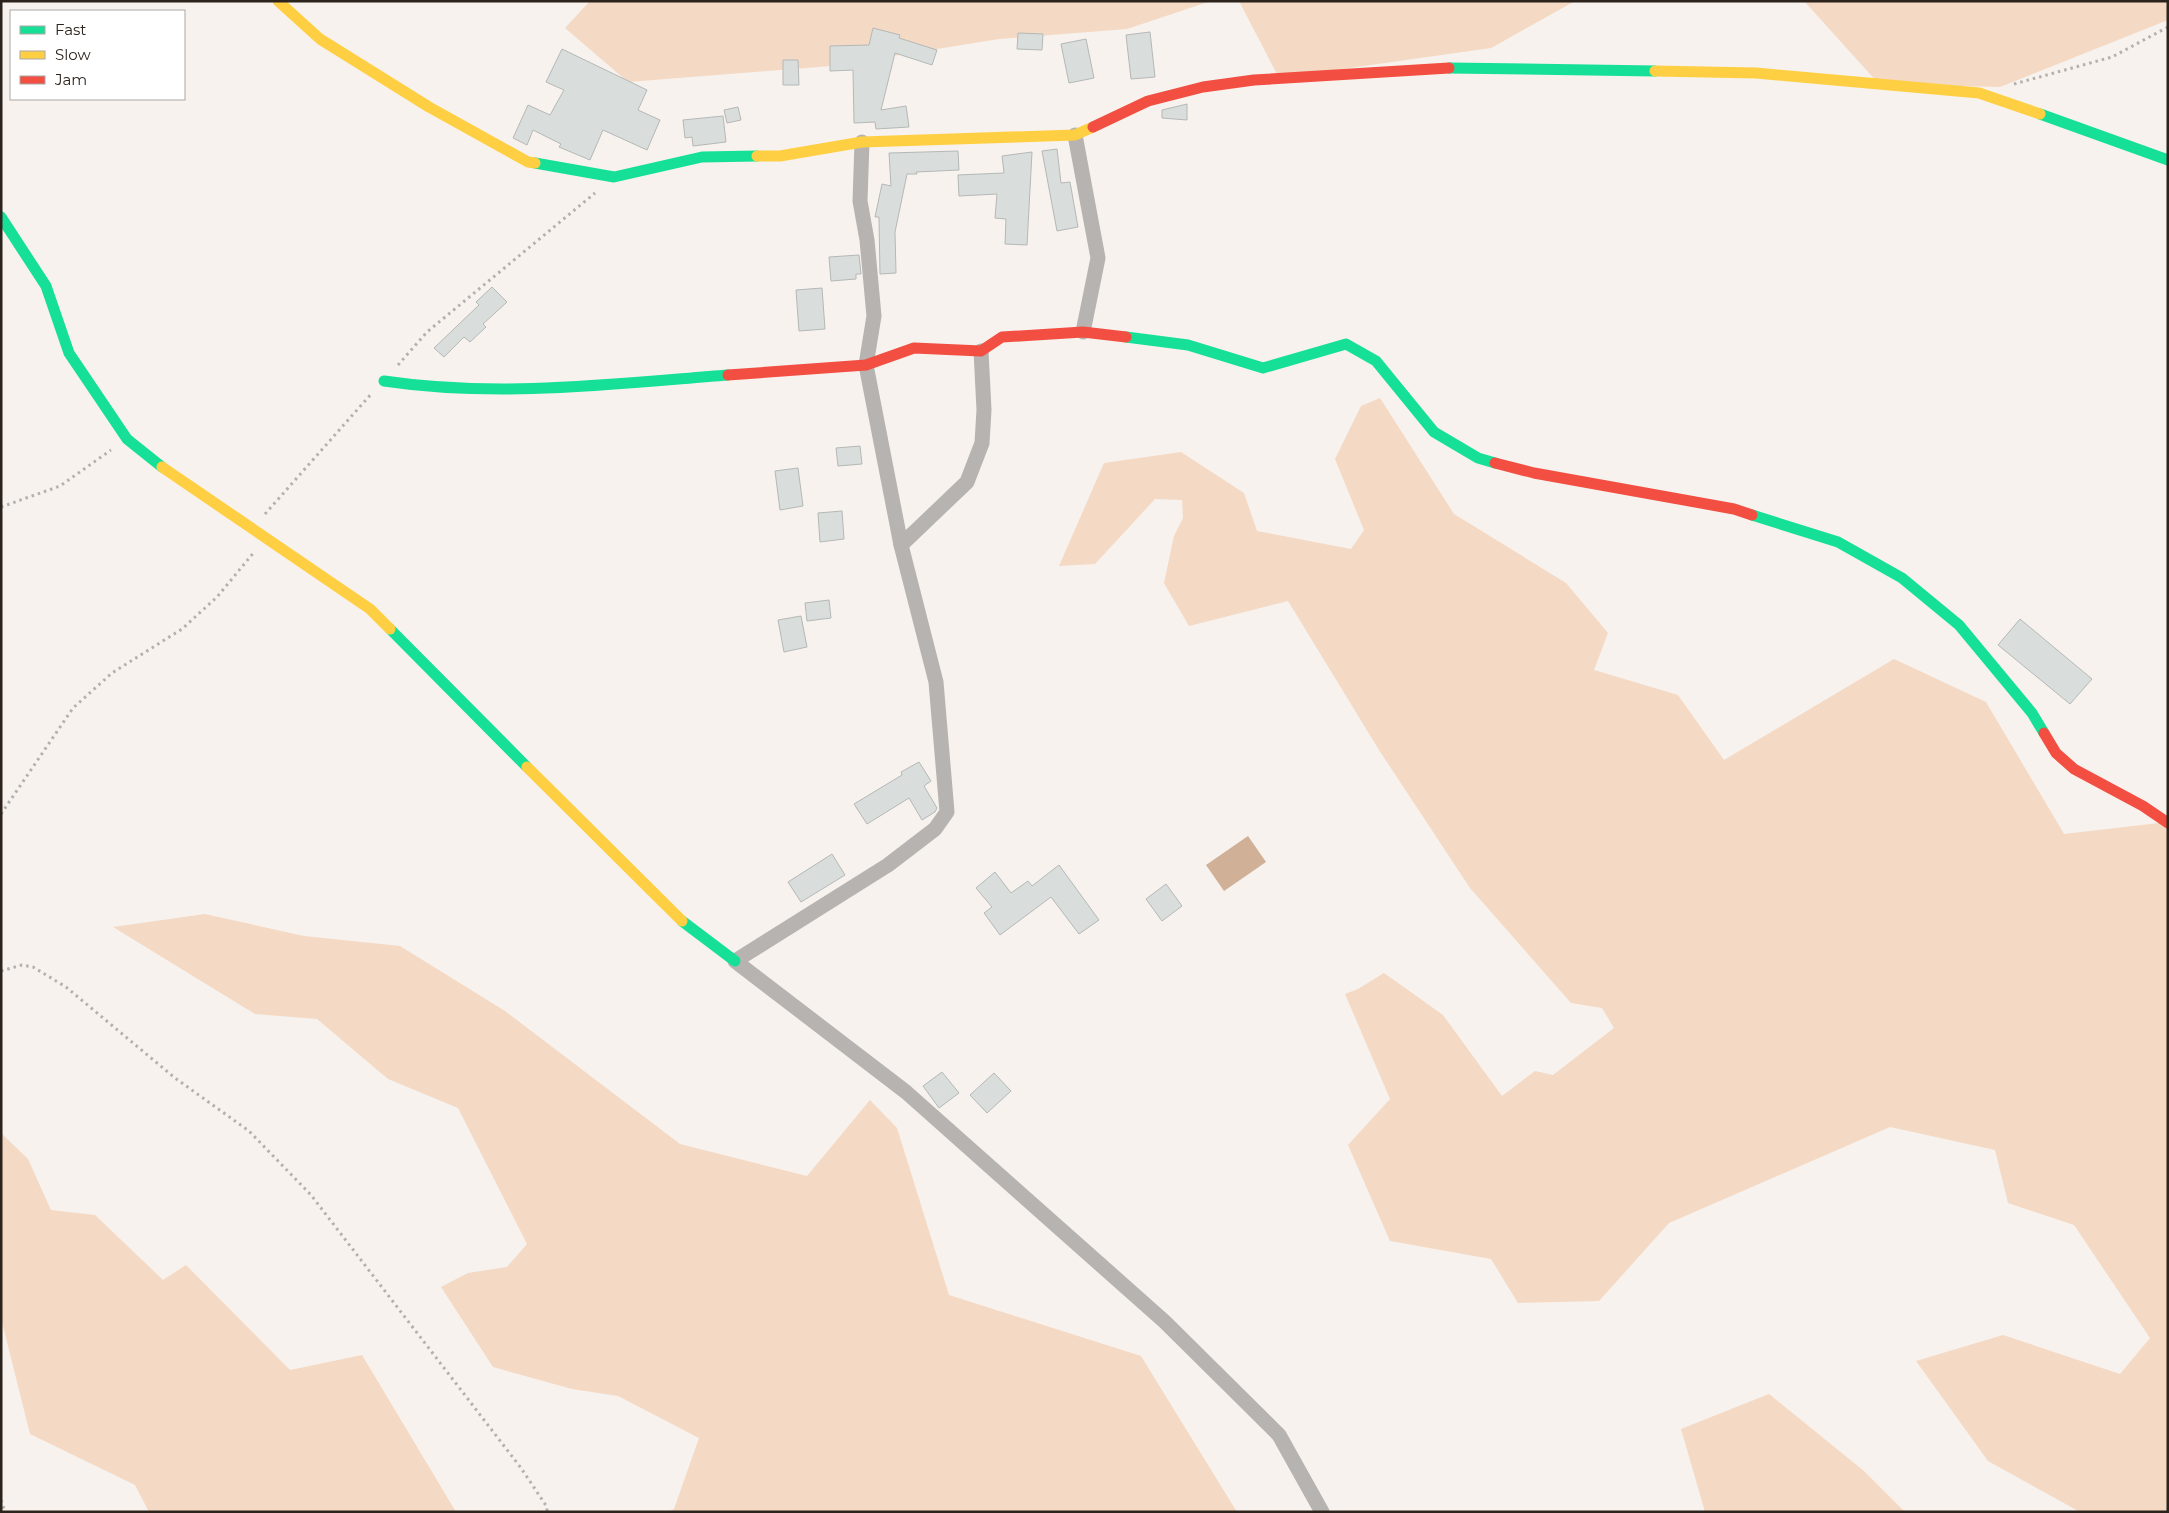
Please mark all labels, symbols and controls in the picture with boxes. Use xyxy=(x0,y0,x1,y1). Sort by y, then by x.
legend xyxy=(10,10,185,100)
text: Fast xyxy=(55,20,86,39)
text: Slow xyxy=(55,45,91,64)
text: Jam xyxy=(54,70,87,89)

